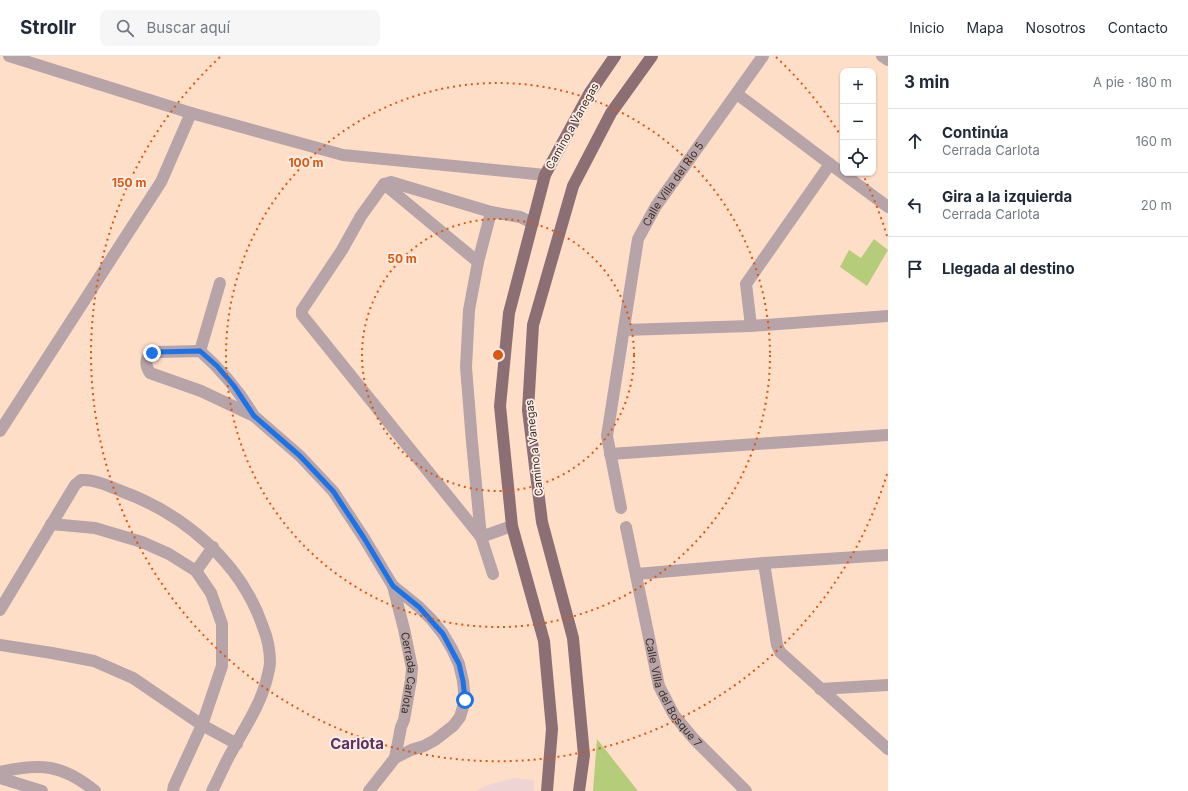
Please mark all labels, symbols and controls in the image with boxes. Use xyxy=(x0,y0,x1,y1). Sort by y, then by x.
search box xyxy=(100,10,380,46)
text: Strollr xyxy=(20,16,76,39)
icon: search xyxy=(114,17,136,39)
text: Buscar aquí xyxy=(146,18,230,37)
text: Inicio xyxy=(909,19,945,36)
text: Mapa xyxy=(967,19,1004,36)
text: Nosotros xyxy=(1026,19,1086,36)
text: Contacto xyxy=(1108,19,1168,36)
map controls xyxy=(840,68,876,176)
button: + xyxy=(840,68,876,104)
text: 3 min xyxy=(904,72,950,92)
text: A pie · 180 m xyxy=(1093,74,1172,90)
street label: Camino a Vanegas xyxy=(542,80,602,172)
button: − xyxy=(840,104,876,140)
text: Continúa xyxy=(942,123,1009,142)
icon: ahead xyxy=(904,130,926,152)
text: 160 m xyxy=(1135,133,1172,149)
street label: Calle Villa del Río 5 xyxy=(639,139,707,229)
button: locate xyxy=(840,140,876,176)
text: Cerrada Carlota xyxy=(942,142,1040,158)
text: 100 m xyxy=(288,155,324,170)
text: 150 m xyxy=(112,175,146,190)
text: Gira a la izquierda xyxy=(942,187,1072,206)
icon: left xyxy=(904,194,926,216)
text: 20 m xyxy=(1141,197,1172,213)
text: Cerrada Carlota xyxy=(942,206,1040,222)
text: 50 m xyxy=(387,251,417,266)
icon: arrive xyxy=(904,258,926,280)
text: Llegada al destino xyxy=(942,259,1075,278)
route end xyxy=(143,344,161,362)
centre of rings xyxy=(491,348,505,362)
street label: Camino a Vanegas xyxy=(522,399,546,497)
street label: Cerrada Carlota xyxy=(398,631,419,715)
street label: Calle Villa del Bosque 7 xyxy=(642,636,705,750)
route start xyxy=(456,691,474,709)
district label: Carlota xyxy=(330,734,384,753)

